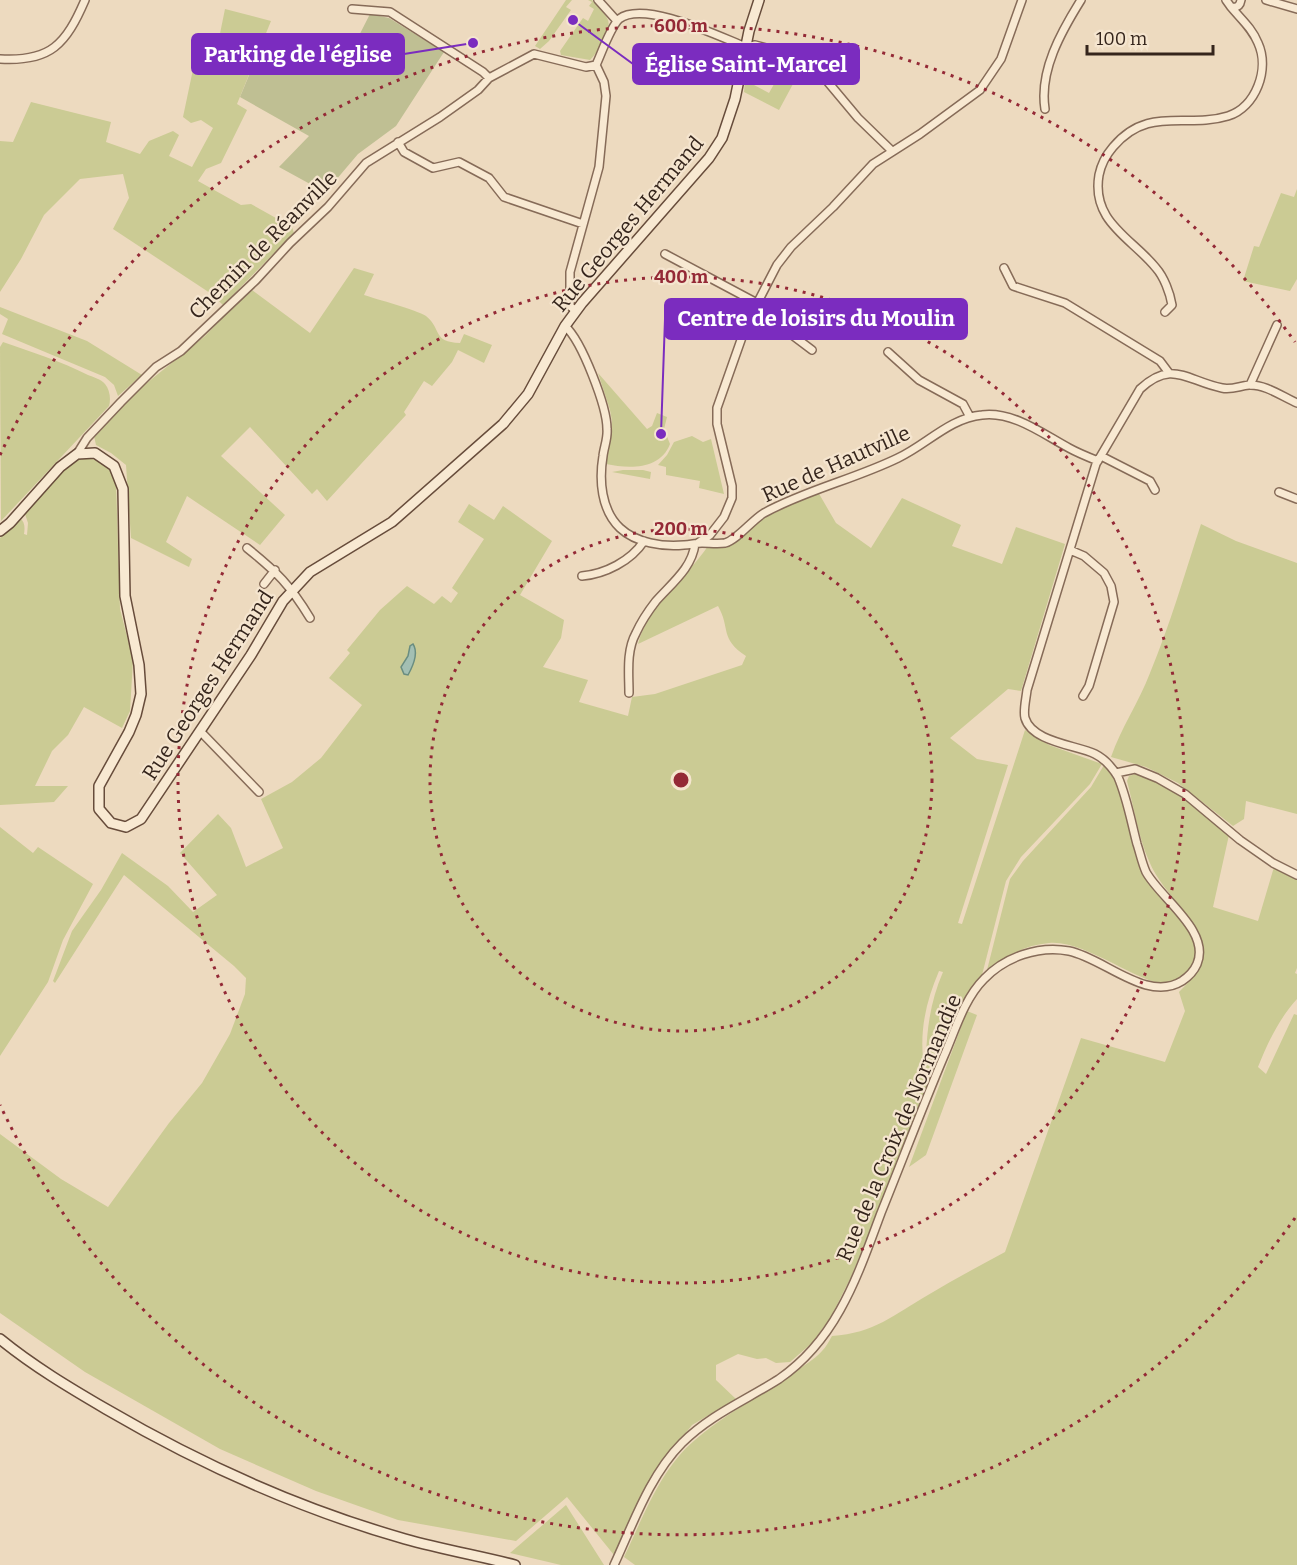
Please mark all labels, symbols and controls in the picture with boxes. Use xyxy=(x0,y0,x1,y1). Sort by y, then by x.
text: 600 m xyxy=(654,15,708,37)
scale bar xyxy=(1087,18,1213,56)
text: 100 m xyxy=(1096,28,1147,50)
callout: Parking de l'église xyxy=(192,34,404,74)
text: Parking de l'église xyxy=(204,41,392,68)
callout: Église Saint-Marcel xyxy=(633,44,859,84)
text: Église Saint-Marcel xyxy=(645,51,847,78)
street label: Rue Georges Hermand xyxy=(547,131,709,317)
street label: Chemin de Réanville xyxy=(183,165,343,325)
text: 400 m xyxy=(654,266,708,288)
callout: Centre de loisirs du Moulin xyxy=(665,299,967,339)
text: Centre de loisirs du Moulin xyxy=(677,305,955,332)
street label: Rue de Hautville xyxy=(758,420,914,508)
text: 200 m xyxy=(654,518,708,540)
street label: Rue Georges Hermand xyxy=(137,585,279,785)
centre of rings xyxy=(671,770,691,790)
street label: Rue de la Croix de Normandie xyxy=(831,990,967,1266)

